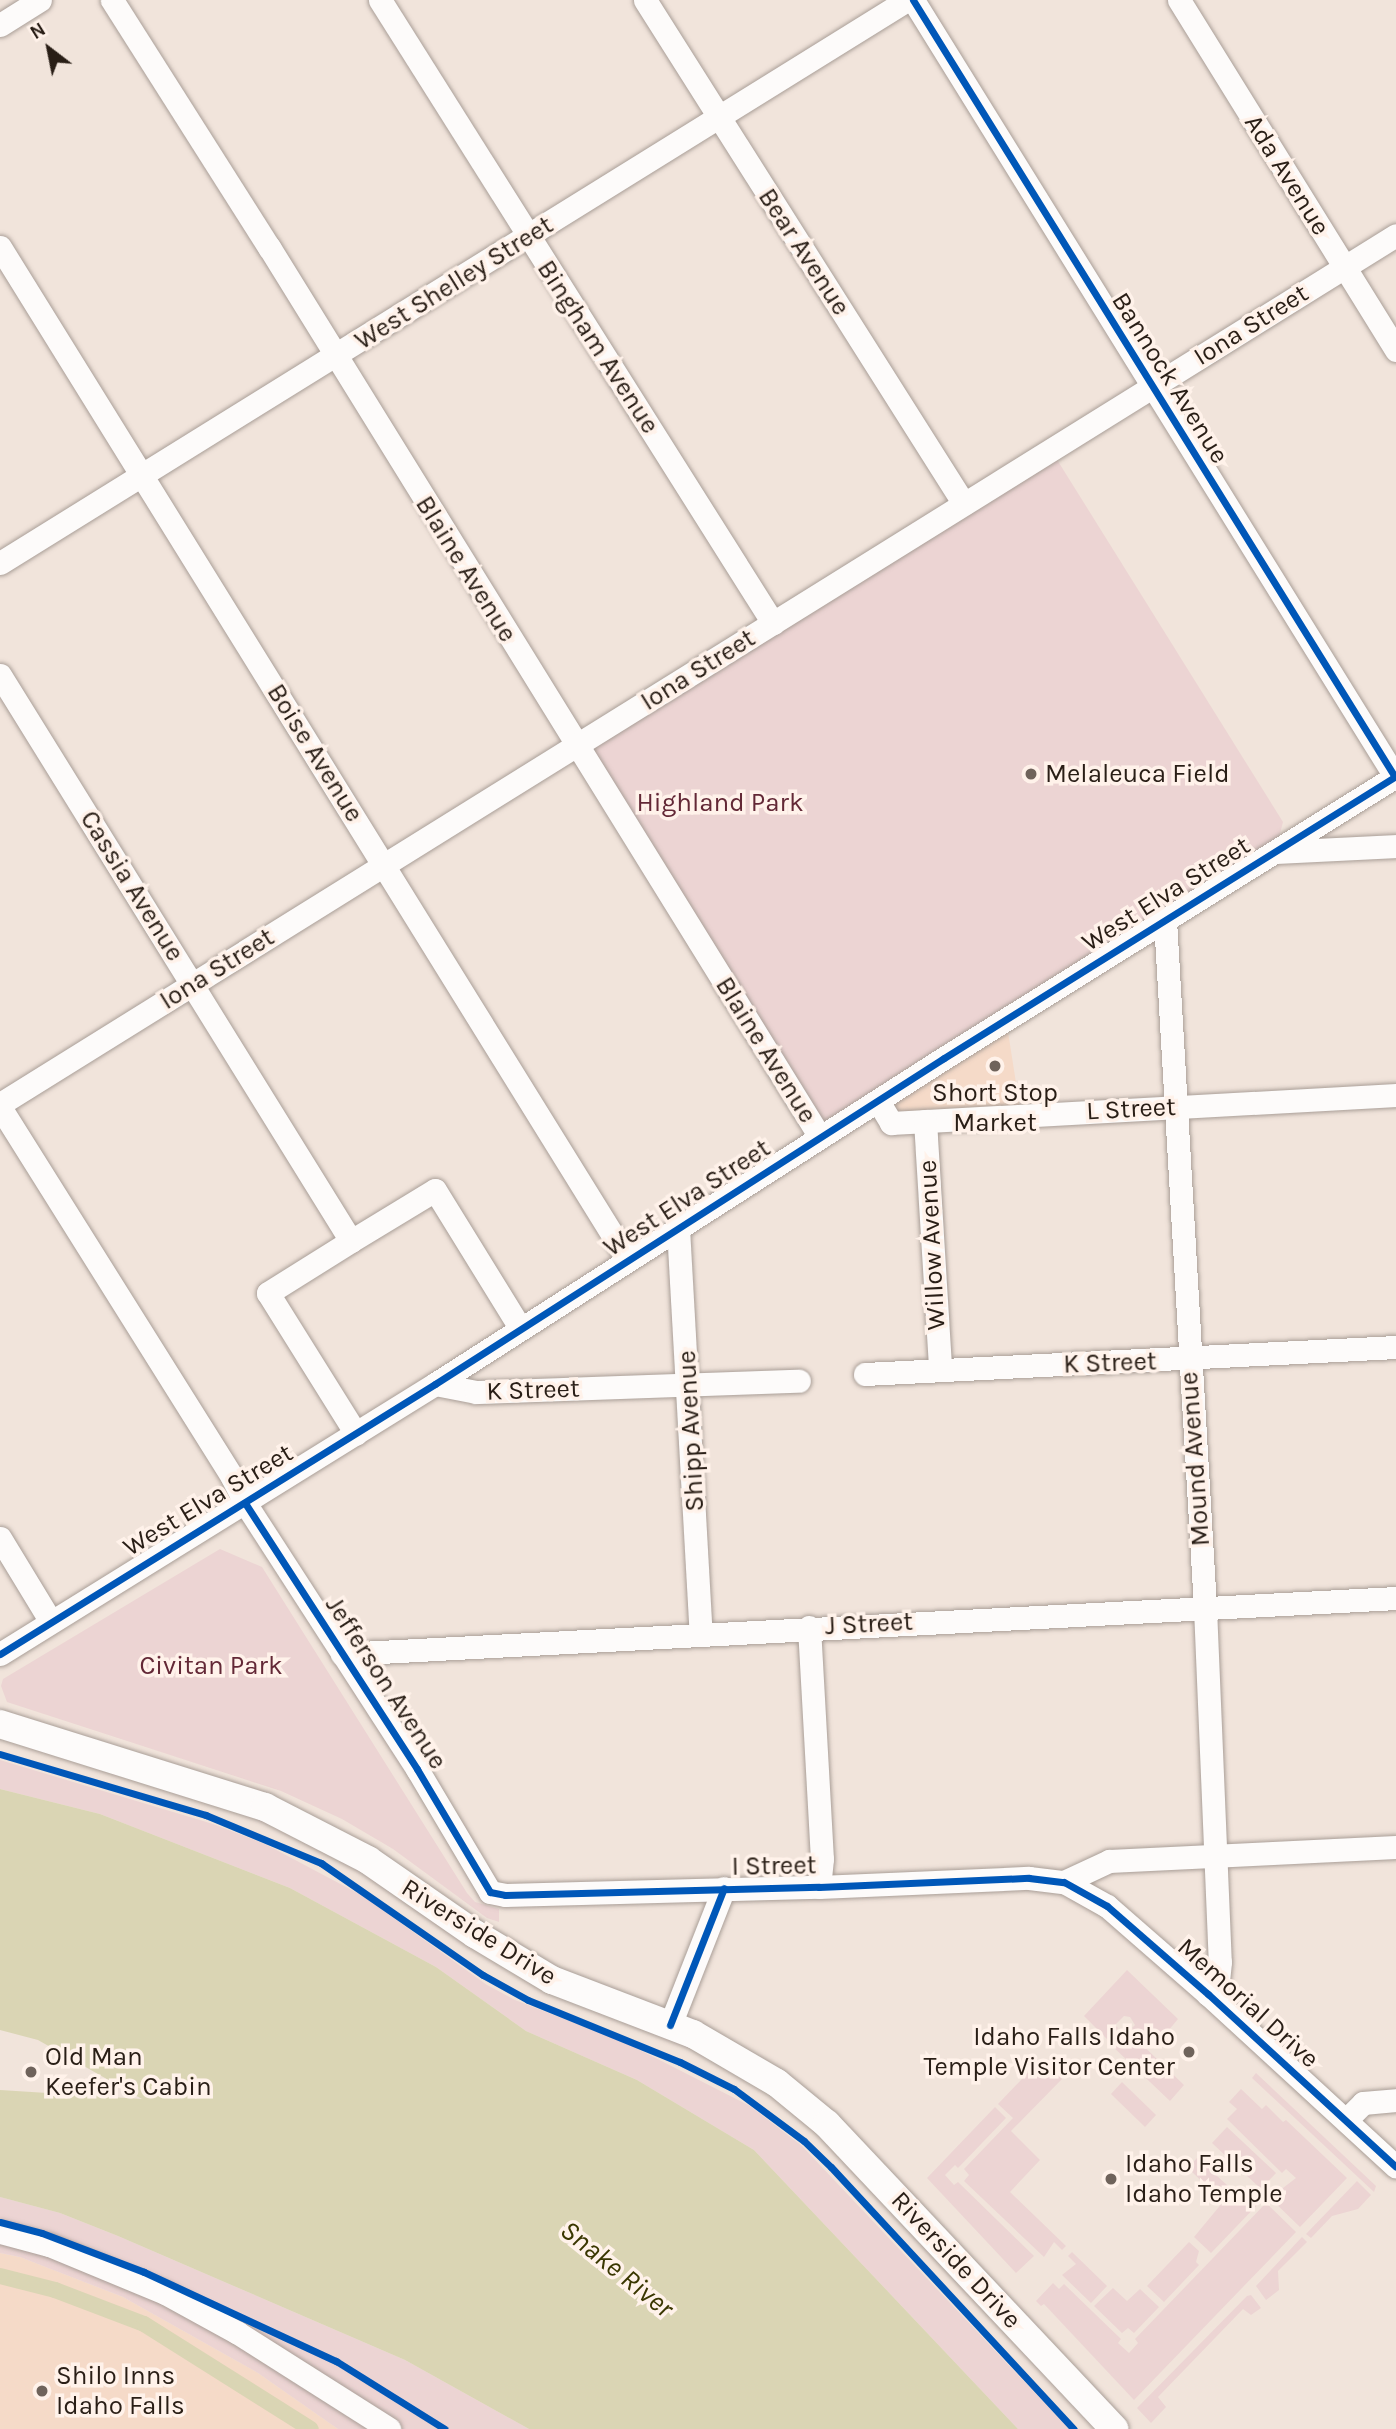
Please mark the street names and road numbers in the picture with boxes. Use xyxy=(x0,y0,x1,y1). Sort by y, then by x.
street label: Ada Avenue xyxy=(1238,109,1336,241)
street label: Bear Avenue xyxy=(751,183,857,321)
street label: West Shelley Street xyxy=(349,209,559,357)
street label: Bingham Avenue xyxy=(530,254,666,440)
street label: Iona Street xyxy=(1188,278,1314,372)
street label: Bannock Avenue xyxy=(1105,287,1235,469)
street label: Blaine Avenue xyxy=(409,490,523,648)
street label: Iona Street xyxy=(635,623,761,717)
street label: Boise Avenue xyxy=(260,678,370,828)
street label: Cassia Avenue xyxy=(73,805,191,967)
street label: West Elva Street xyxy=(1076,830,1256,958)
street label: Iona Street xyxy=(154,922,280,1016)
street label: Blaine Avenue xyxy=(709,971,823,1129)
street label: L Street xyxy=(1085,1091,1177,1127)
street label: West Elva Street xyxy=(598,1133,776,1263)
street label: Willow Avenue xyxy=(912,1159,952,1331)
street label: K Street xyxy=(1063,1346,1157,1380)
street label: Shipp Avenue xyxy=(671,1350,711,1512)
street label: Mound Avenue xyxy=(1173,1371,1217,1547)
street label: K Street xyxy=(486,1373,580,1407)
street label: West Elva Street xyxy=(118,1437,298,1563)
street label: Jefferson Avenue xyxy=(319,1591,453,1775)
street label: J Street xyxy=(824,1606,914,1642)
street label: I Street xyxy=(731,1850,817,1882)
street label: Riverside Drive xyxy=(396,1872,562,1992)
street label: Memorial Drive xyxy=(1171,1931,1325,2075)
street label: Riverside Drive xyxy=(884,2185,1028,2335)

